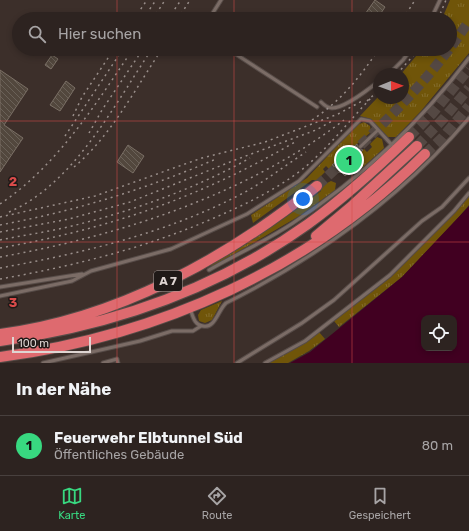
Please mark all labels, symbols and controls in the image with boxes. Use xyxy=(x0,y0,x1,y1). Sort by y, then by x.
search box xyxy=(12,12,457,56)
icon: search xyxy=(26,23,48,45)
text: Hier suchen xyxy=(58,25,141,43)
north arrow xyxy=(373,68,409,104)
pin: 1 xyxy=(336,145,362,175)
text: 2 xyxy=(9,174,17,189)
your location xyxy=(293,189,313,209)
road number: A 7 xyxy=(154,271,182,291)
text: 3 xyxy=(9,295,18,310)
map controls xyxy=(421,315,457,351)
button: locate xyxy=(421,315,457,351)
scale bar xyxy=(12,335,91,354)
text: 100 m xyxy=(18,337,49,350)
text: In der Nähe xyxy=(16,379,111,399)
text: Feuerwehr Elbtunnel Süd xyxy=(54,429,243,447)
text: 1 xyxy=(26,438,32,453)
text: 80 m xyxy=(422,438,453,453)
text: Öffentliches Gebäude xyxy=(54,447,184,462)
tab: Karte xyxy=(58,485,85,522)
tab: Route xyxy=(202,485,232,522)
tab: Gespeichert xyxy=(349,485,411,522)

